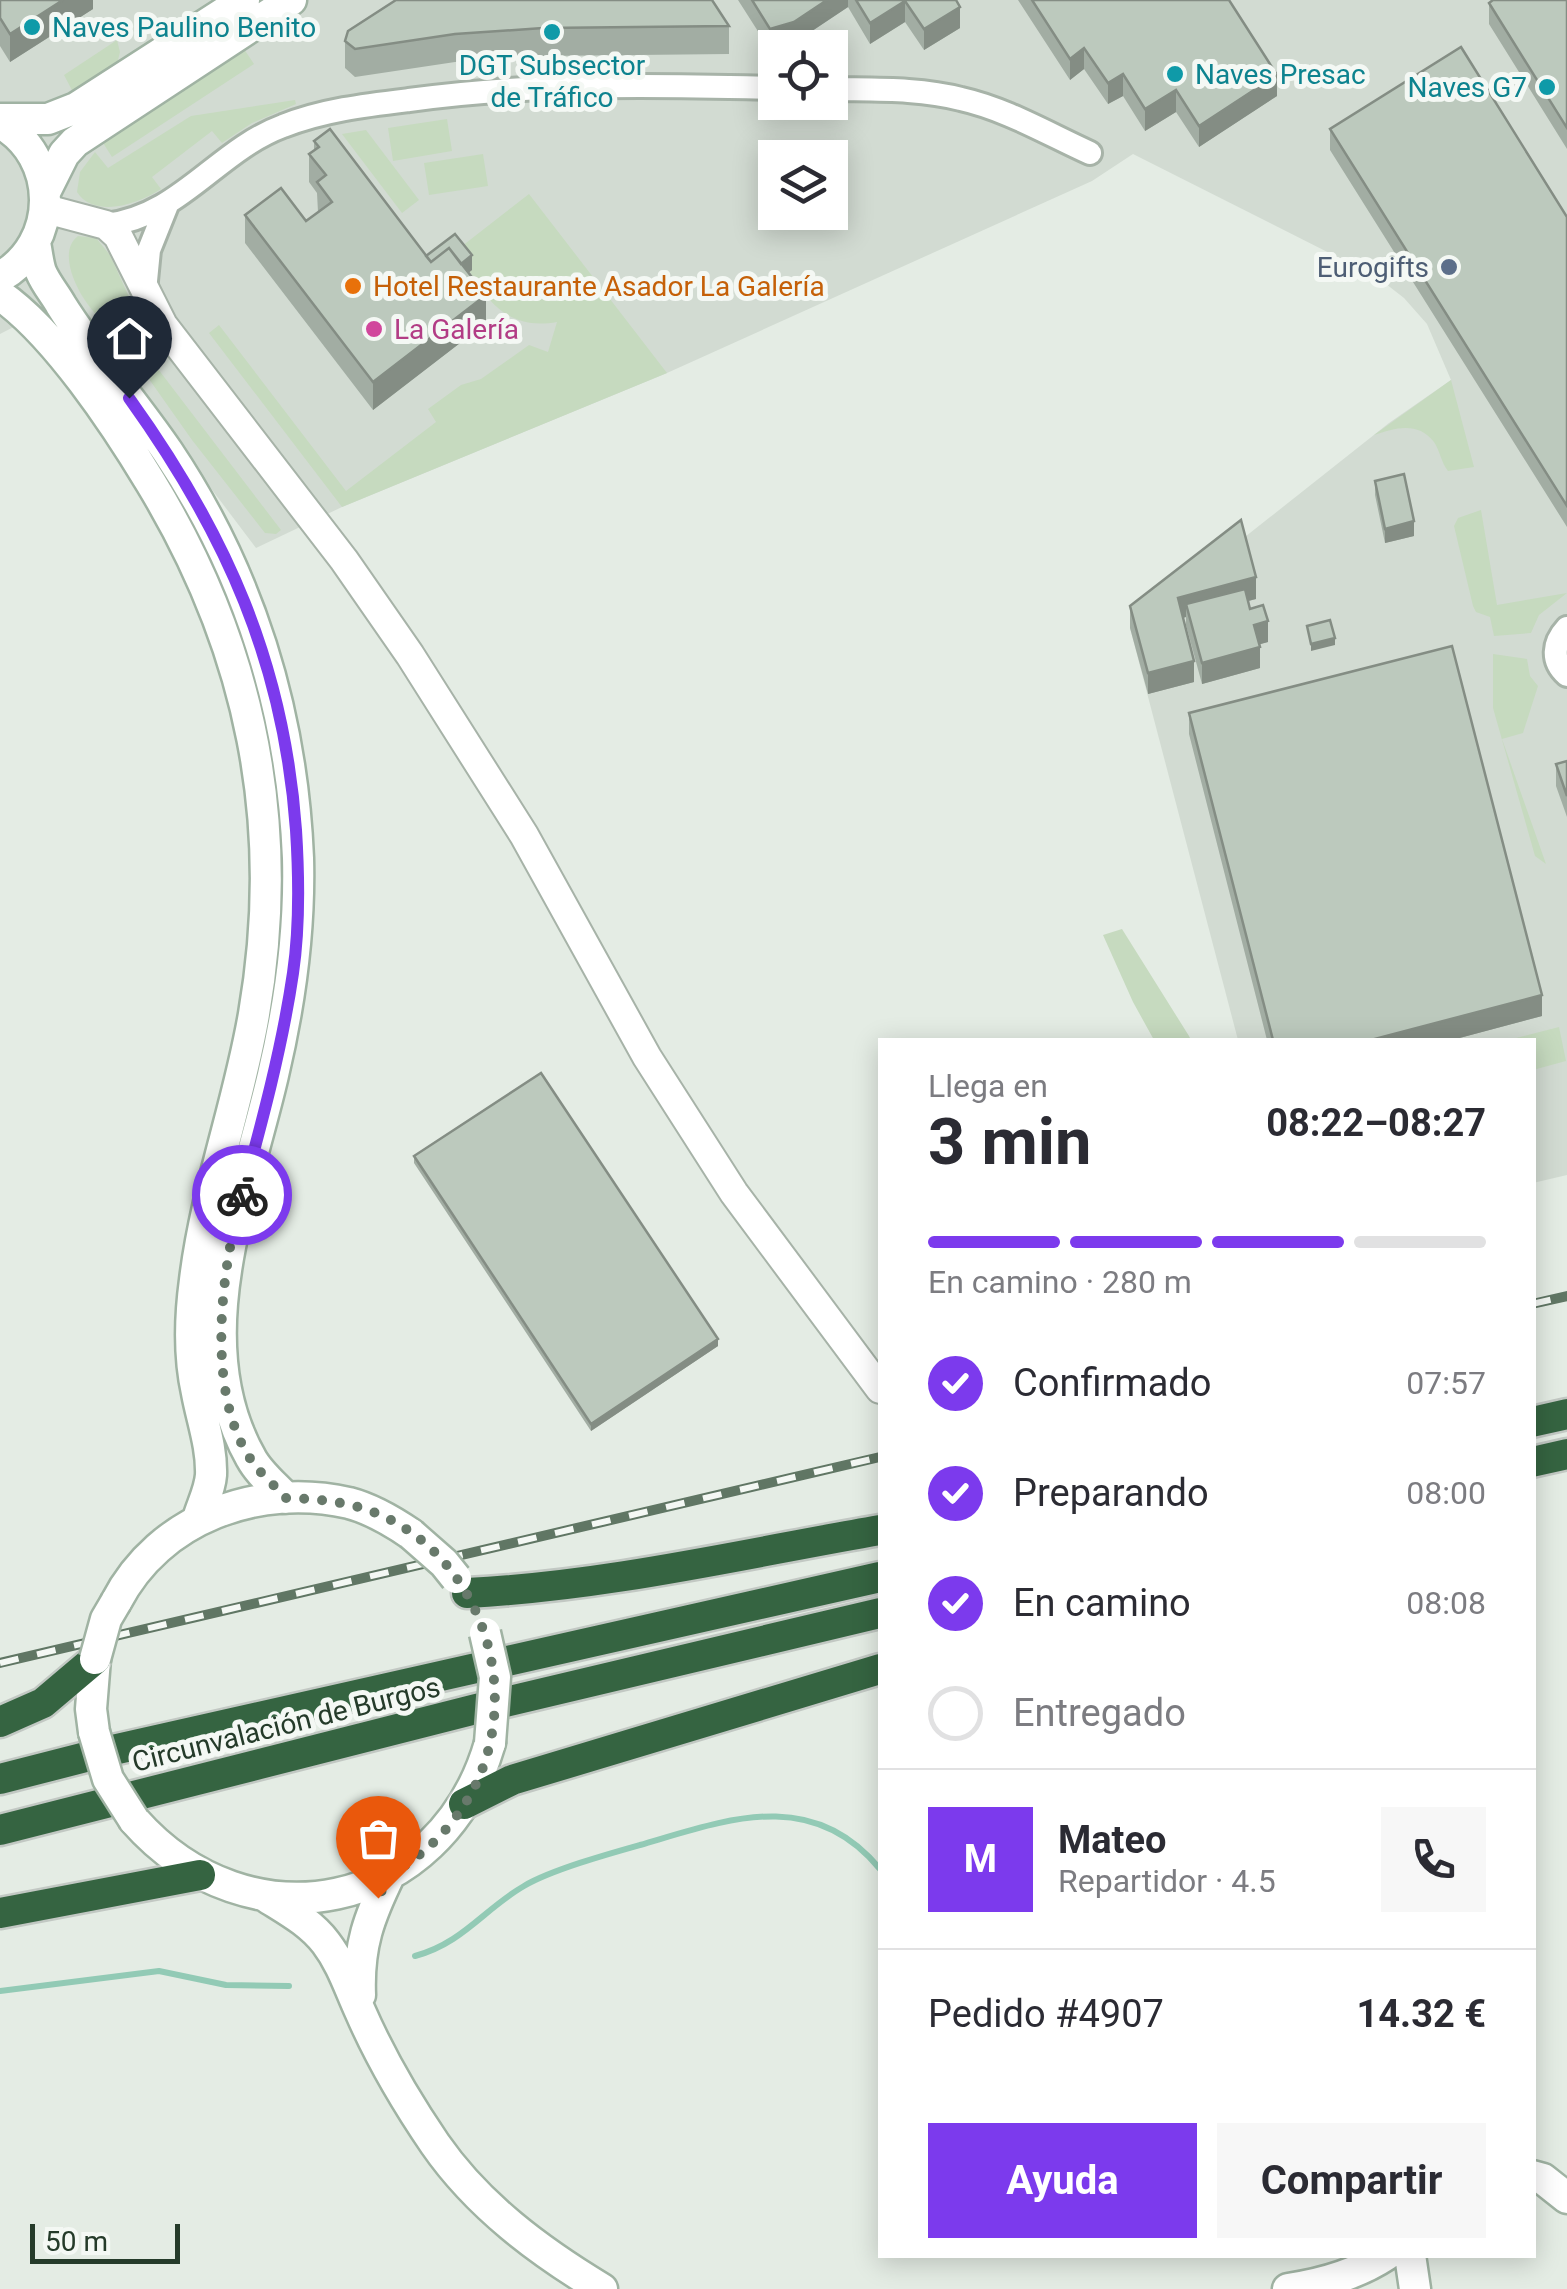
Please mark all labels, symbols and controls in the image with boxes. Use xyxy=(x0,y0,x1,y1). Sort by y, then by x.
place label: Naves Paulino Benito xyxy=(52,11,316,44)
marker: Naves Paulino Benito xyxy=(21,16,43,38)
marker: DGT Subsector de Tráfico xyxy=(541,21,563,43)
map controls xyxy=(758,30,848,230)
button: locate xyxy=(758,30,848,120)
place label: DGT Subsector de Tráfico xyxy=(459,49,646,114)
place label: Naves Presac xyxy=(1195,58,1366,91)
marker: Naves Presac xyxy=(1164,63,1186,85)
place label: Naves G7 xyxy=(1408,71,1527,104)
marker: Naves G7 xyxy=(1536,76,1558,98)
button: layers xyxy=(758,140,848,230)
place label: Eurogifts xyxy=(1317,251,1429,284)
marker: Eurogifts xyxy=(1438,256,1460,278)
place label: Hotel Restaurante Asador La Galería xyxy=(373,270,825,303)
marker: Hotel Restaurante Asador La Galería xyxy=(342,275,364,297)
pin xyxy=(87,296,172,399)
icon: home xyxy=(102,311,157,366)
place label: La Galería xyxy=(394,313,519,346)
marker: La Galería xyxy=(363,318,385,340)
text: Llega en xyxy=(928,1067,1048,1105)
text: 08:22–08:27 xyxy=(1266,1101,1486,1145)
text: 3 min xyxy=(928,1104,1091,1180)
courier xyxy=(192,1145,292,1245)
icon: bike xyxy=(215,1168,270,1223)
text: En camino · 280 m xyxy=(928,1263,1192,1301)
icon: check xyxy=(928,1356,983,1411)
text: Confirmado xyxy=(1013,1361,1211,1405)
text: 07:57 xyxy=(1406,1364,1486,1402)
icon: check xyxy=(928,1466,983,1521)
text: Preparando xyxy=(1013,1471,1209,1515)
text: 08:00 xyxy=(1406,1474,1486,1512)
icon: check xyxy=(928,1576,983,1631)
text: En camino xyxy=(1013,1581,1191,1625)
text: 08:08 xyxy=(1406,1584,1486,1622)
street label: Circunvalación de Burgos xyxy=(129,1670,443,1779)
text: Entregado xyxy=(1013,1691,1186,1735)
pin xyxy=(336,1796,421,1899)
button: phone xyxy=(1381,1807,1486,1912)
icon: bag xyxy=(351,1811,406,1866)
text: Mateo xyxy=(1058,1818,1166,1862)
text: M xyxy=(964,1837,997,1881)
text: Repartidor · 4.5 xyxy=(1058,1862,1276,1900)
text: Pedido #4907 xyxy=(928,1992,1164,2036)
text: 14.32 € xyxy=(1357,1992,1486,2036)
button: Ayuda xyxy=(928,2123,1197,2238)
button: Compartir xyxy=(1217,2123,1486,2238)
scale bar xyxy=(30,2219,180,2264)
text: 50 m xyxy=(45,2225,108,2258)

